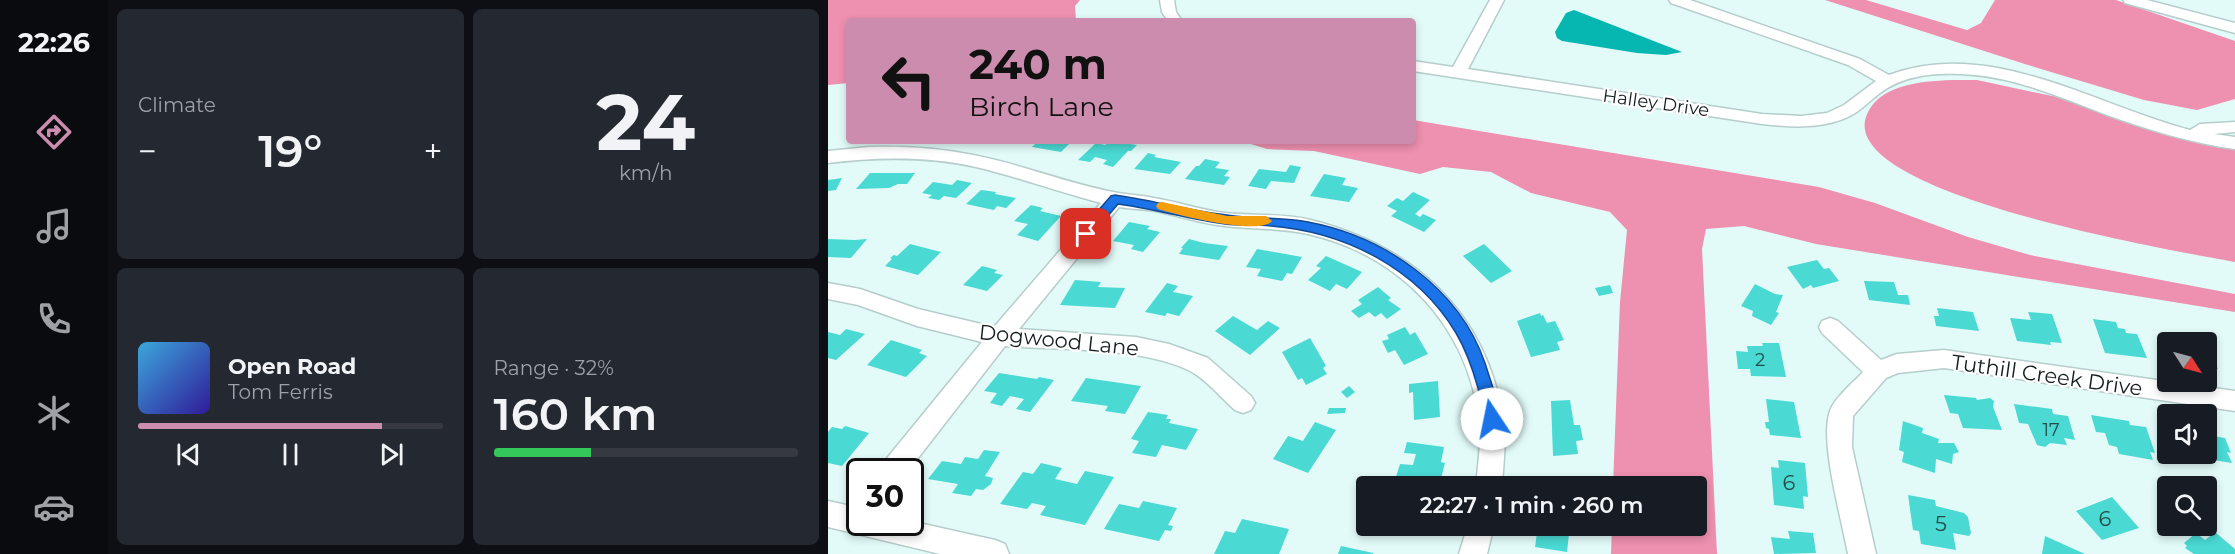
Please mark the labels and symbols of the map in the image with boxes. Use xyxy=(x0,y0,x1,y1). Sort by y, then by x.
street label: Halley Drive xyxy=(1601,85,1711,121)
pin xyxy=(1060,208,1111,259)
street label: Dogwood Lane xyxy=(978,319,1140,361)
north arrow xyxy=(2157,332,2217,392)
house number: 2 xyxy=(1755,349,1765,371)
street label: Tuthill Creek Drive xyxy=(1950,349,2144,401)
position arrow xyxy=(1460,387,1524,451)
house number: 17 xyxy=(2042,419,2060,441)
speed limit sign: 30 xyxy=(846,458,924,536)
house number: 6 xyxy=(1783,470,1796,495)
house number: 6 xyxy=(2099,506,2112,531)
house number: 5 xyxy=(1935,511,1947,536)

